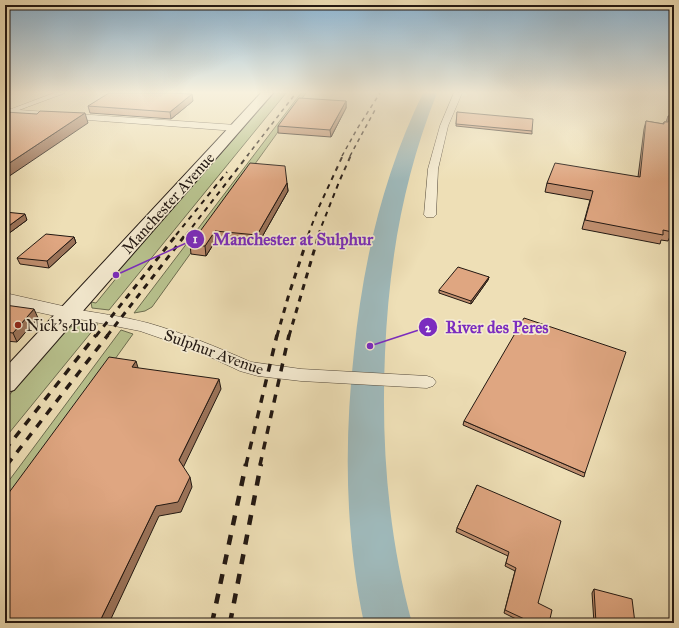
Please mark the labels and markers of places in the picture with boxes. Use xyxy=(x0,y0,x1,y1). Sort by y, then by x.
callout: Manchester at Sulphur xyxy=(185,224,381,253)
callout: River des Peres xyxy=(418,313,557,342)
place label: Nick's Pub xyxy=(26,316,97,335)
marker: Nick's Pub xyxy=(13,320,23,330)

